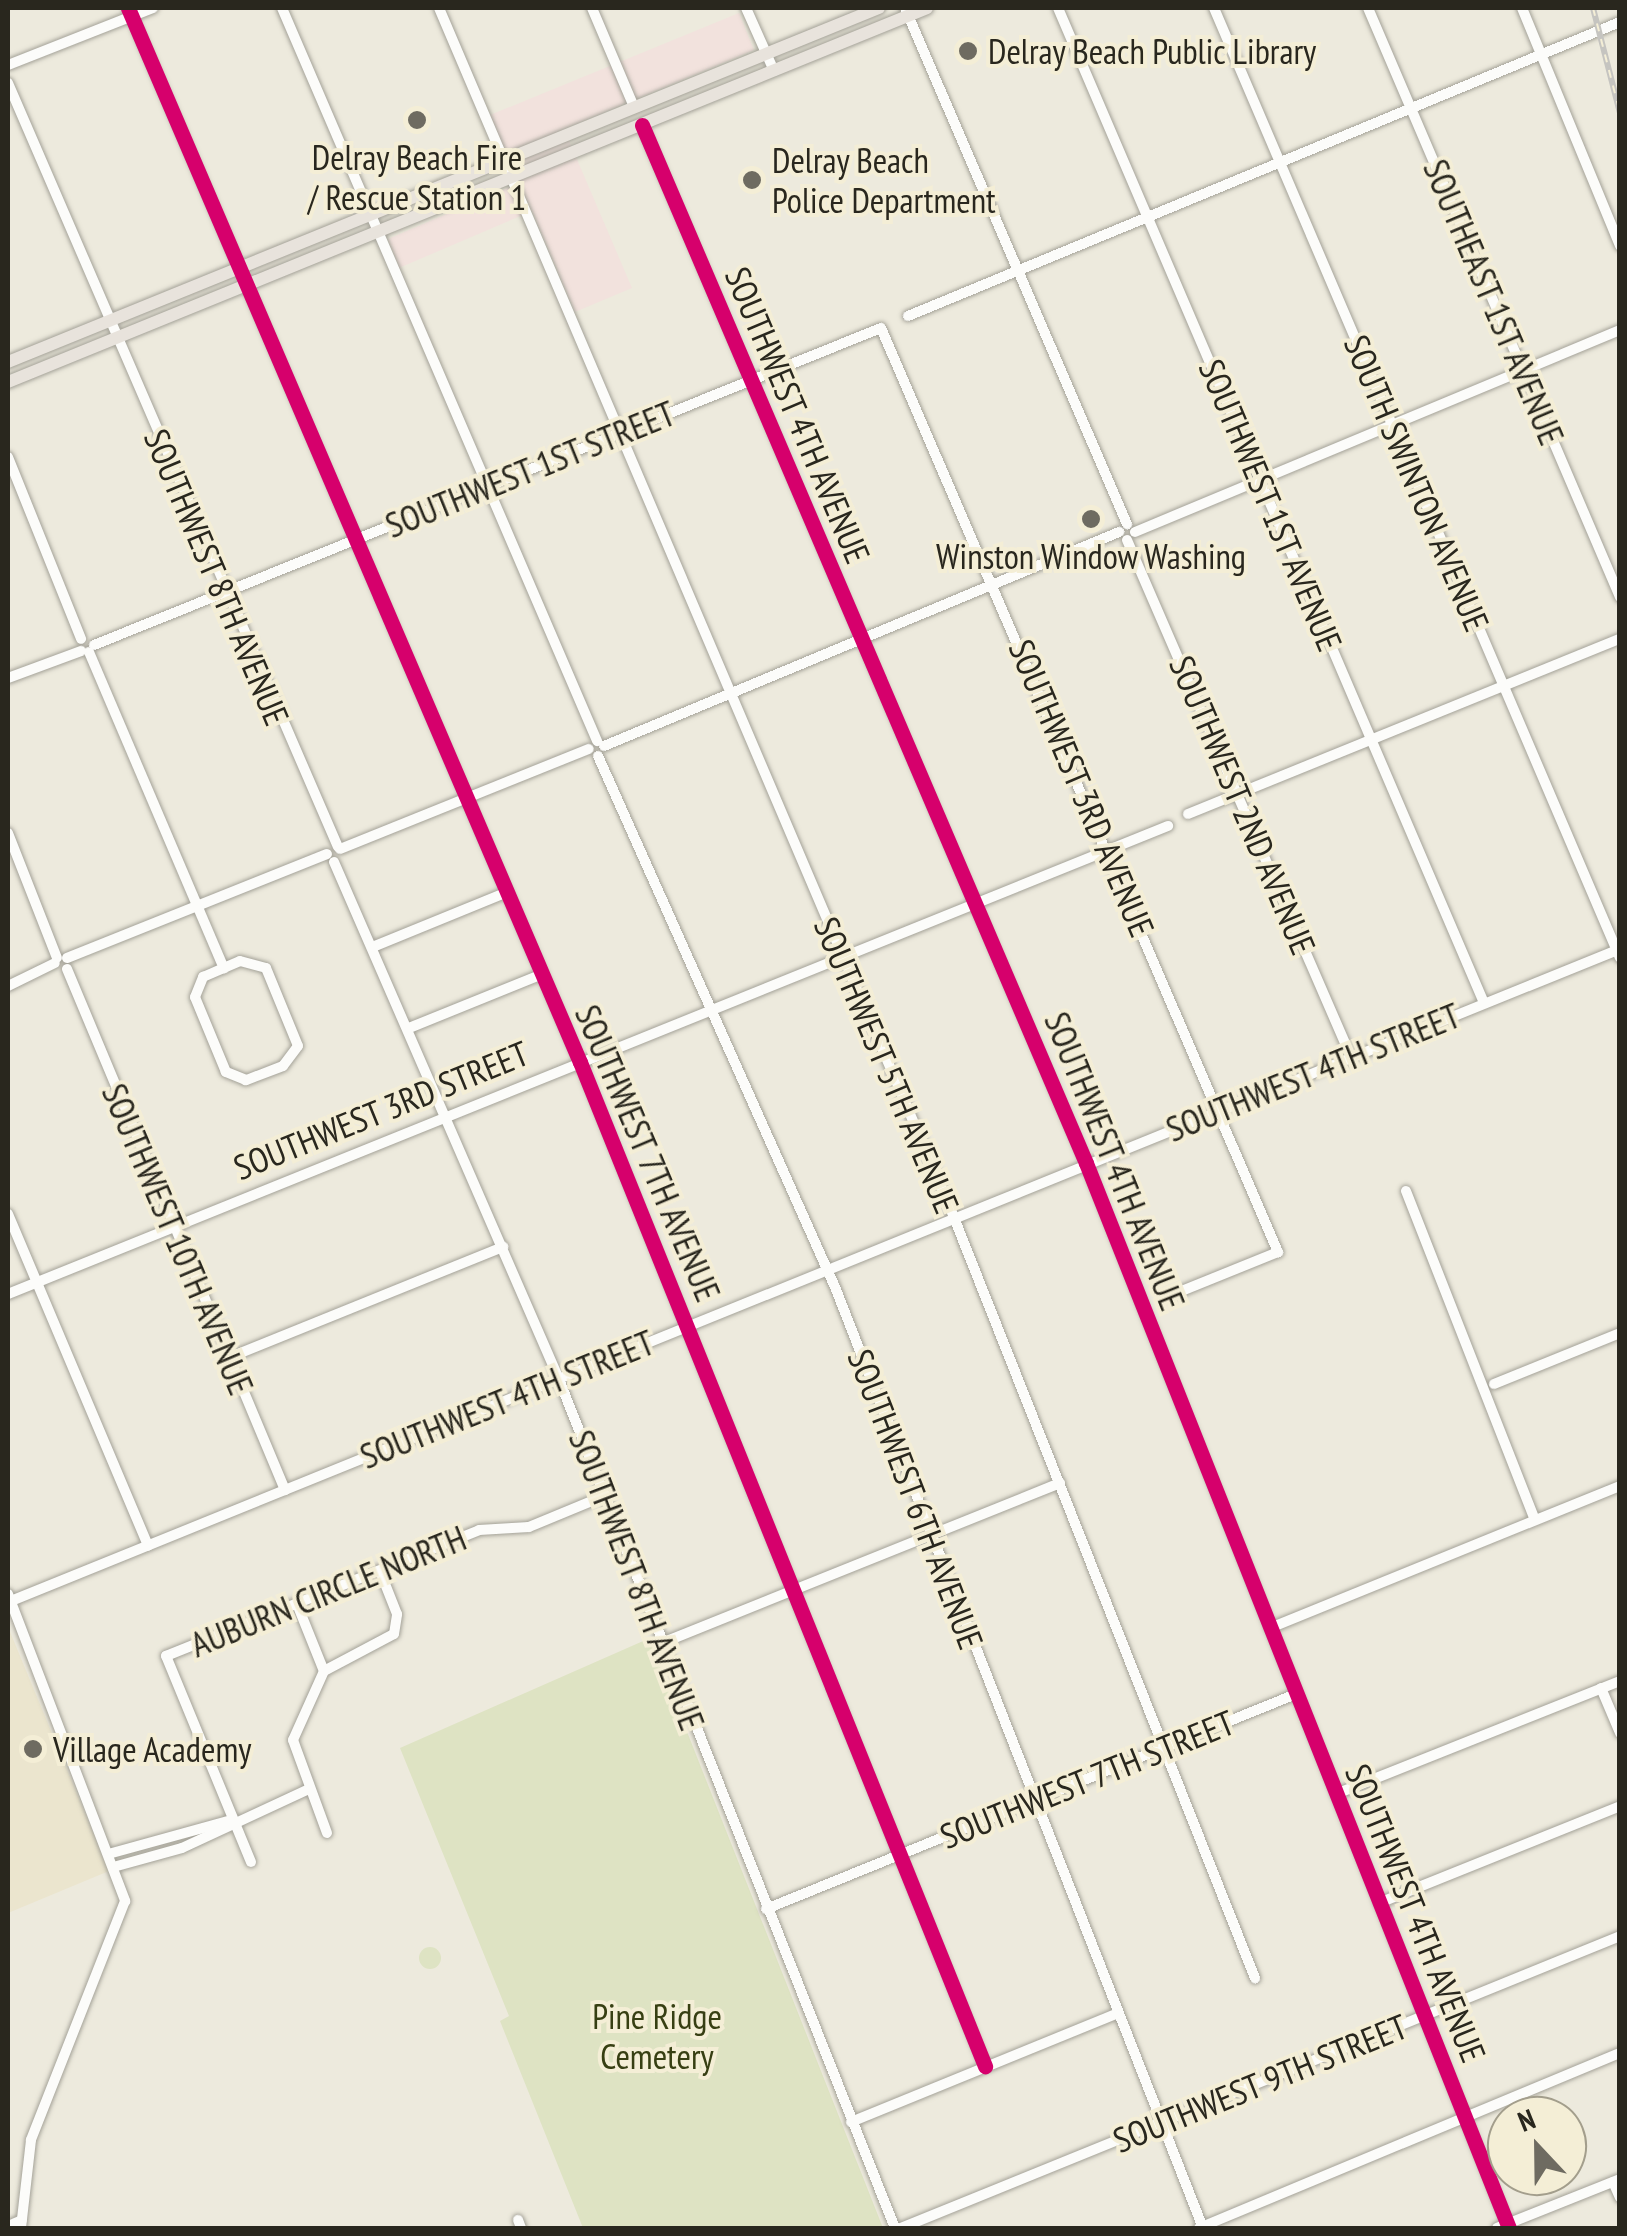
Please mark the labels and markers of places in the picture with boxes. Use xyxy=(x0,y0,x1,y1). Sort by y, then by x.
place label: Delray Beach Public Library xyxy=(988,30,1318,72)
marker: Delray Beach Public Library xyxy=(957,40,979,62)
marker: Delray Beach Fire / Rescue Station 1 xyxy=(406,109,428,131)
place label: Delray Beach Fire / Rescue Station 1 xyxy=(308,136,526,218)
place label: Delray Beach Police Department xyxy=(772,139,996,221)
marker: Delray Beach Police Department xyxy=(741,169,763,191)
marker: Winston Window Washing xyxy=(1080,508,1102,530)
place label: Winston Window Washing xyxy=(935,535,1247,577)
place label: Village Academy xyxy=(53,1728,252,1770)
marker: Village Academy xyxy=(22,1738,44,1760)

